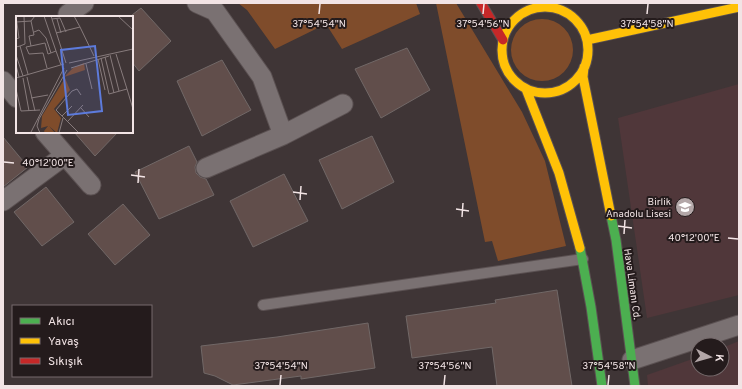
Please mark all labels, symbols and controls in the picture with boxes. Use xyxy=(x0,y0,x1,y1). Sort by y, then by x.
inset map xyxy=(16,16,133,133)
text: 37°54'54"N xyxy=(292,18,346,31)
text: 37°54'56"N xyxy=(456,18,510,31)
text: 37°54'58"N xyxy=(620,18,674,31)
text: 40°12'00"E xyxy=(22,157,74,170)
place label: Birlik Anadolu Lisesi xyxy=(606,196,671,221)
school or university icon: Birlik Anadolu Lisesi xyxy=(674,196,696,218)
text: 40°12'00"E xyxy=(668,232,720,245)
street label: Hava Limanı Cd. xyxy=(620,248,643,321)
legend xyxy=(12,305,152,377)
text: Akıcı xyxy=(48,314,75,330)
text: Yavaş xyxy=(48,334,79,350)
north arrow xyxy=(690,337,730,377)
text: K xyxy=(712,353,726,363)
text: Sıkışık xyxy=(48,354,83,370)
text: 37°54'54"N xyxy=(254,360,308,373)
text: 37°54'56"N xyxy=(418,360,472,373)
text: 37°54'58"N xyxy=(582,360,636,373)

